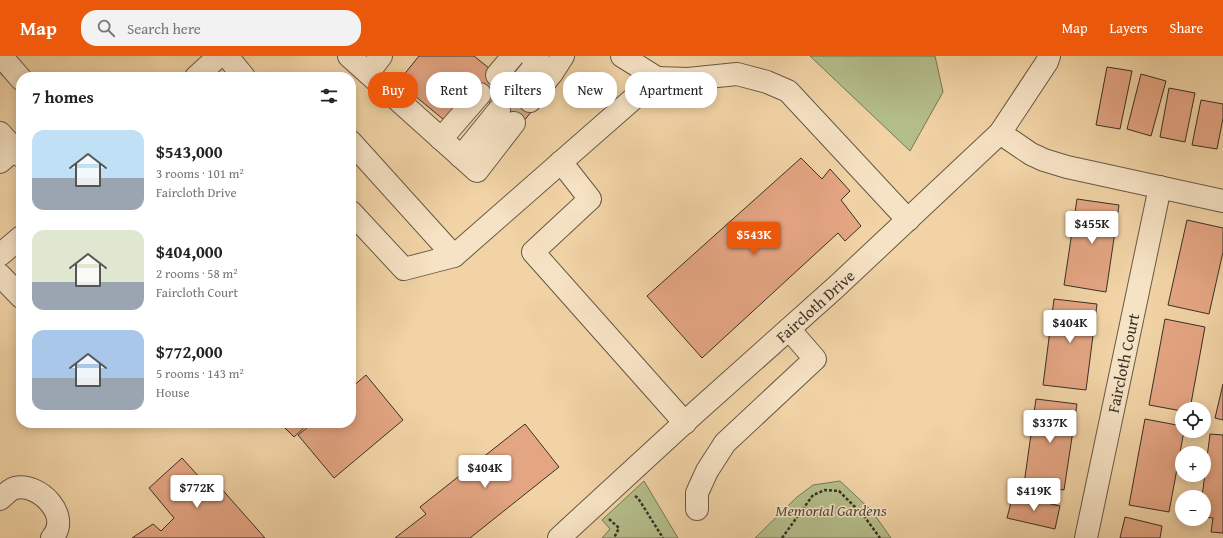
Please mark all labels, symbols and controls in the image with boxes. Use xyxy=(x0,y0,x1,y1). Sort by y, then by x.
search box xyxy=(81,10,361,46)
text: Map xyxy=(20,14,57,42)
icon: search xyxy=(95,17,117,39)
text: Search here xyxy=(127,18,201,39)
text: Map xyxy=(1062,18,1088,38)
text: Layers xyxy=(1110,18,1148,38)
text: Share xyxy=(1170,18,1203,38)
chip: Buy xyxy=(368,72,418,108)
chip: Rent xyxy=(426,72,482,108)
chip: Filters xyxy=(490,72,555,108)
chip: New xyxy=(563,72,617,108)
chip: Apartment xyxy=(625,72,717,108)
text: 7 homes xyxy=(32,84,94,109)
icon: filters xyxy=(318,85,340,107)
text: $543,000 xyxy=(156,139,222,164)
icon: home xyxy=(64,146,112,194)
text: 3 rooms · 101 m² xyxy=(156,164,244,183)
text: Faircloth Drive xyxy=(156,183,237,202)
pin: $455K xyxy=(1064,211,1120,245)
text: $455K xyxy=(1074,214,1110,233)
pin: $543K xyxy=(726,222,782,256)
text: $543K xyxy=(736,225,772,244)
text: $404,000 xyxy=(156,239,222,264)
icon: home xyxy=(64,246,112,294)
text: 2 rooms · 58 m² xyxy=(156,264,238,283)
street label: Faircloth Drive xyxy=(770,264,860,348)
text: Faircloth Court xyxy=(156,283,238,302)
pin: $404K xyxy=(1042,310,1098,344)
street label: Faircloth Court xyxy=(1101,311,1145,415)
text: $404K xyxy=(1052,313,1088,332)
text: $772,000 xyxy=(156,339,222,364)
icon: home xyxy=(64,346,112,394)
text: 5 rooms · 143 m² xyxy=(156,364,244,383)
text: House xyxy=(156,383,190,402)
map controls xyxy=(1175,402,1211,526)
button: locate xyxy=(1175,402,1211,438)
pin: $337K xyxy=(1022,410,1078,444)
text: $337K xyxy=(1032,413,1068,432)
button: + xyxy=(1175,446,1211,482)
pin: $404K xyxy=(457,455,513,489)
text: $404K xyxy=(467,458,503,477)
pin: $772K xyxy=(169,475,225,509)
text: $772K xyxy=(179,478,215,497)
pin: $419K xyxy=(1006,478,1062,512)
text: $419K xyxy=(1016,481,1052,500)
button: − xyxy=(1175,490,1211,526)
park label: Memorial Gardens xyxy=(775,498,887,522)

